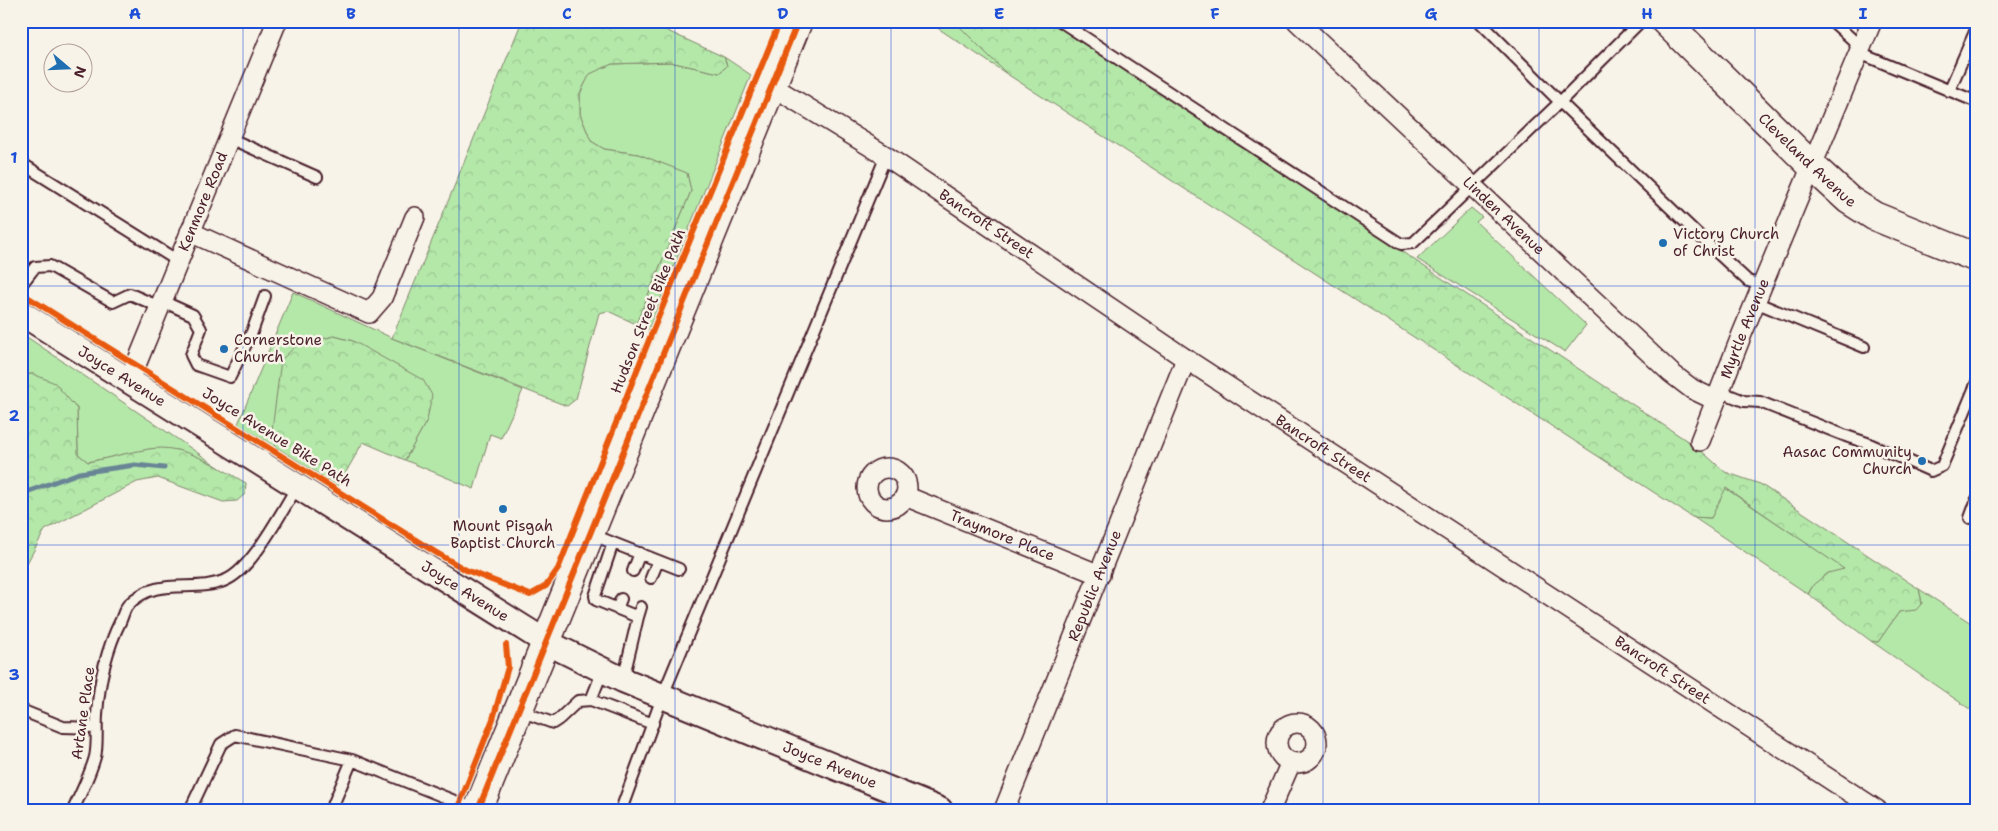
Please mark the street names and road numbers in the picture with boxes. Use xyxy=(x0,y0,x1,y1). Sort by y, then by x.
street label: Cleveland Avenue xyxy=(1754,108,1860,212)
street label: Kenmore Road xyxy=(174,148,233,254)
street label: Linden Avenue xyxy=(1458,172,1549,259)
street label: Bancroft Street xyxy=(935,185,1038,263)
street label: Hudson Street Bike Path xyxy=(606,226,690,396)
street label: Myrtle Avenue xyxy=(1715,275,1774,382)
street label: Joyce Avenue xyxy=(74,341,170,411)
street label: Joyce Avenue Bike Path xyxy=(198,383,356,491)
street label: Bancroft Street xyxy=(1271,410,1375,487)
street label: Traymore Place xyxy=(947,505,1058,566)
street label: Republic Avenue xyxy=(1063,527,1126,644)
street label: Joyce Avenue xyxy=(417,556,513,626)
street label: Bancroft Street xyxy=(1611,631,1714,709)
street label: Artane Place xyxy=(67,665,99,761)
street label: Joyce Avenue xyxy=(780,737,880,793)

